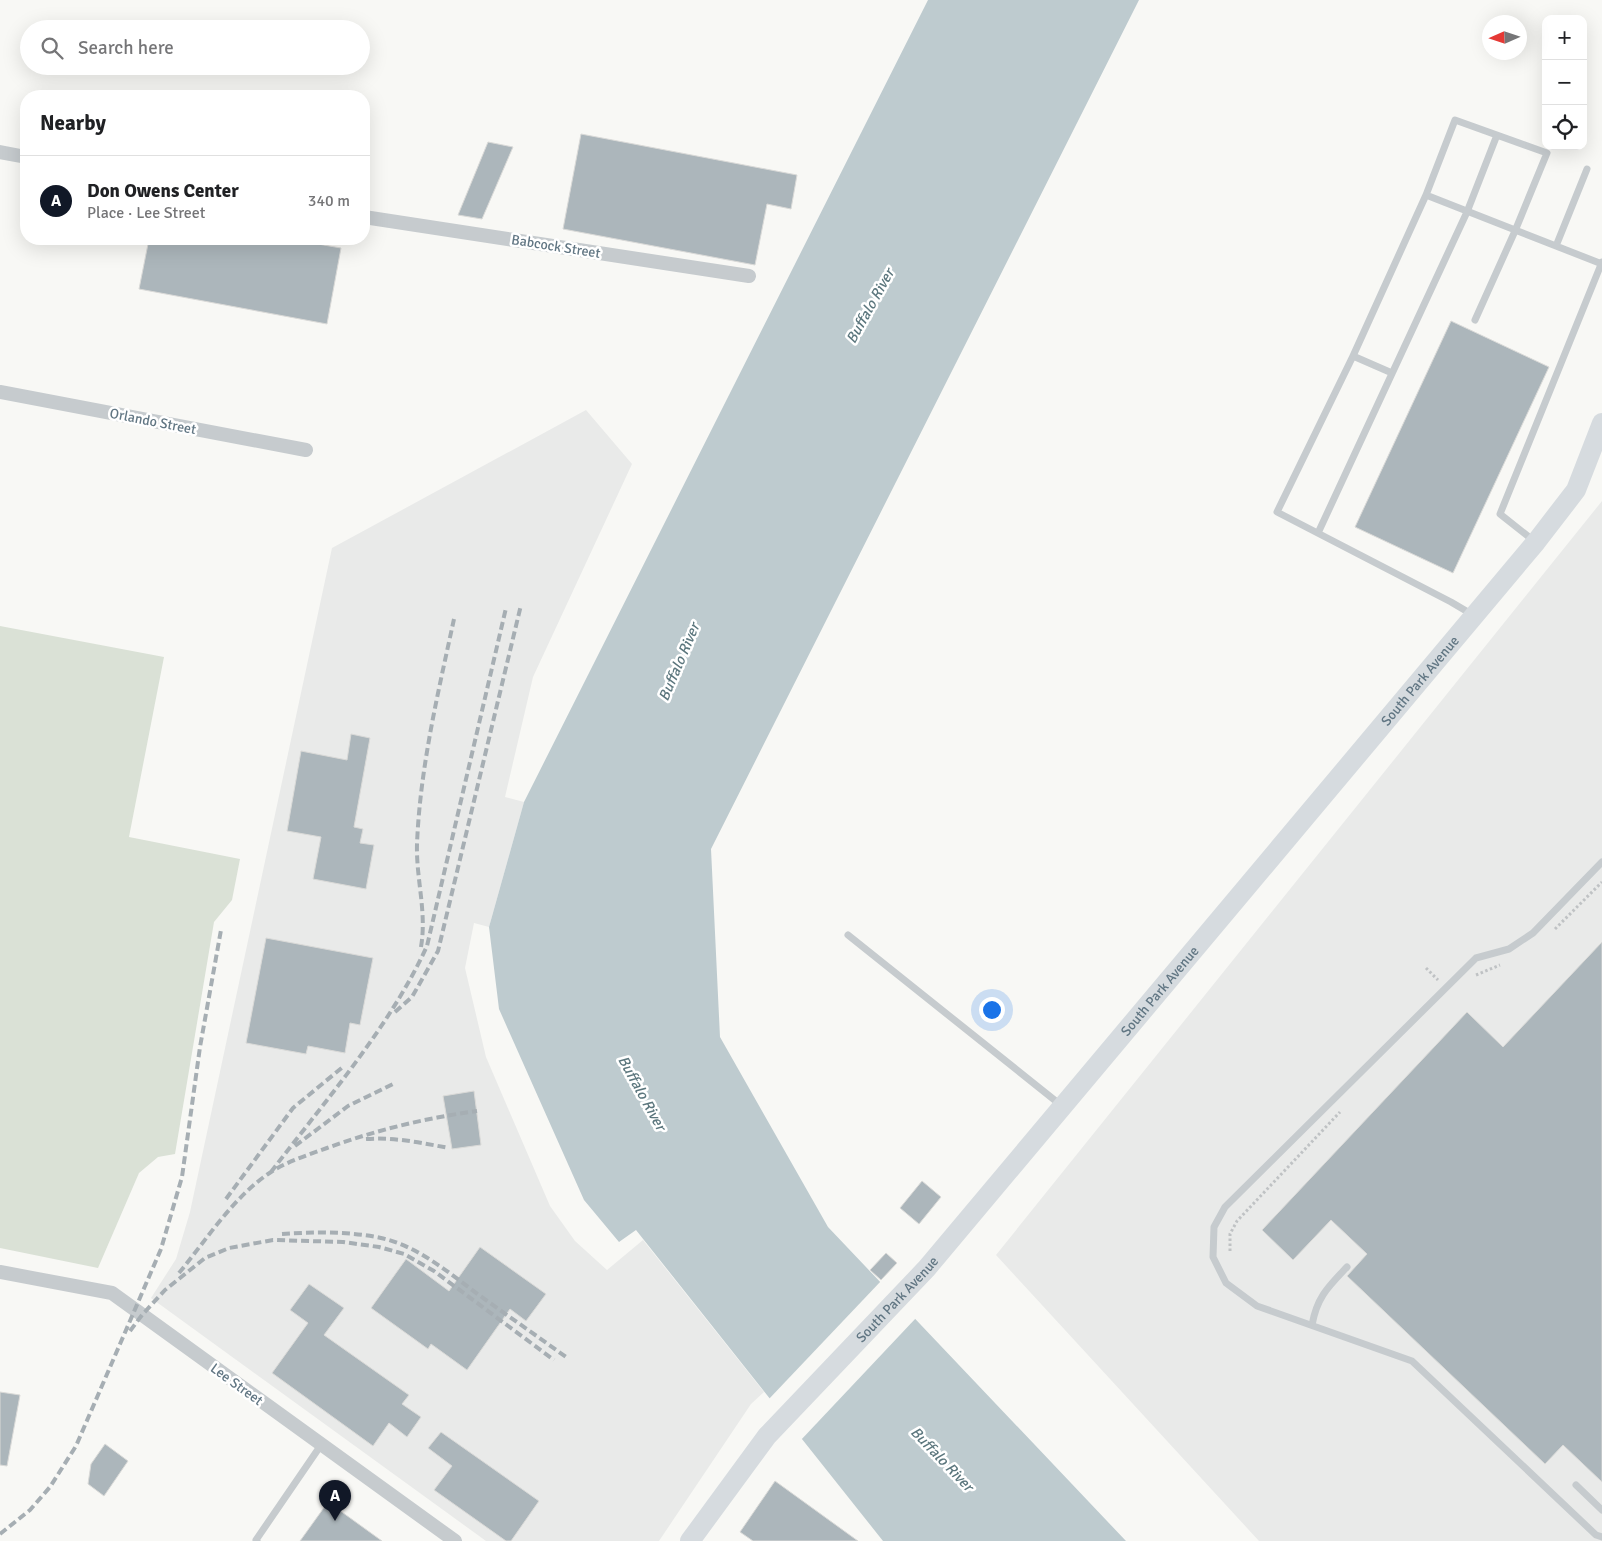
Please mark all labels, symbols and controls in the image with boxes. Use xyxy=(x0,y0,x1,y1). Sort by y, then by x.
north arrow xyxy=(1482,15,1527,60)
map controls xyxy=(1542,15,1587,150)
button: + xyxy=(1542,15,1587,60)
search box xyxy=(20,20,370,75)
icon: search xyxy=(38,34,66,62)
text: Search here xyxy=(78,36,174,60)
button: − xyxy=(1542,60,1587,105)
button: locate xyxy=(1542,105,1587,150)
text: Nearby xyxy=(40,110,106,136)
text: Don Owens Center xyxy=(87,179,239,203)
text: A xyxy=(51,191,61,211)
text: 340 m xyxy=(308,191,350,211)
text: Place · Lee Street xyxy=(87,203,205,223)
street label: Babcock Street xyxy=(510,231,602,262)
water label: Buffalo River xyxy=(842,263,899,346)
street label: Orlando Street xyxy=(108,405,198,438)
water label: Buffalo River xyxy=(655,618,704,703)
street label: South Park Avenue xyxy=(1378,632,1463,729)
street label: South Park Avenue xyxy=(1117,943,1202,1040)
your location xyxy=(979,997,1005,1023)
water label: Buffalo River xyxy=(614,1053,671,1136)
street label: South Park Avenue xyxy=(853,1253,942,1346)
street label: Lee Street xyxy=(207,1360,266,1409)
water label: Buffalo River xyxy=(907,1423,979,1497)
pin: A xyxy=(319,1480,351,1521)

